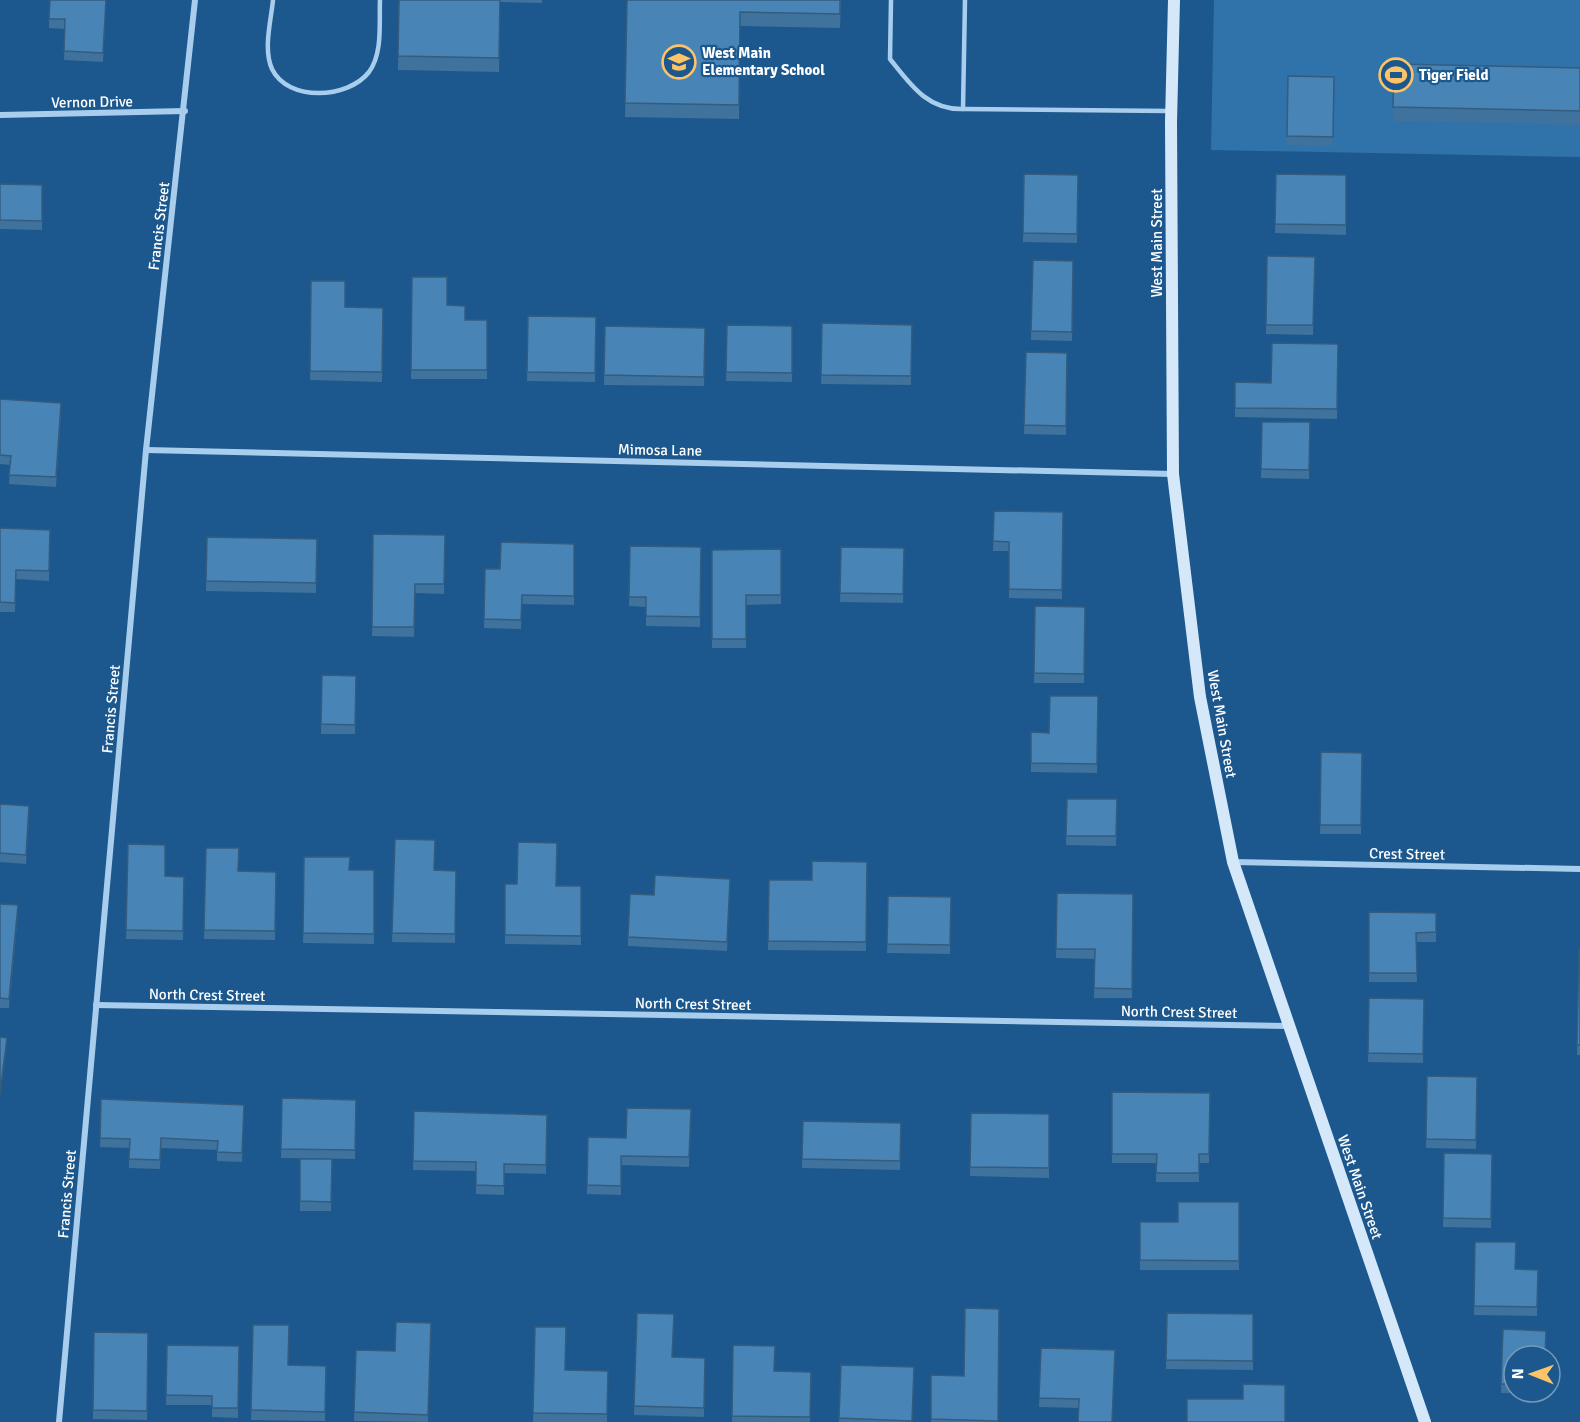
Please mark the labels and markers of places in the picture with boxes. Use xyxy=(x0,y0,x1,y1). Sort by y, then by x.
school or university icon: West Main Elementary School xyxy=(661,44,697,80)
place label: West Main Elementary School xyxy=(702,44,825,79)
sports icon: Tiger Field xyxy=(1378,57,1414,93)
place label: Tiger Field xyxy=(1419,66,1488,84)

